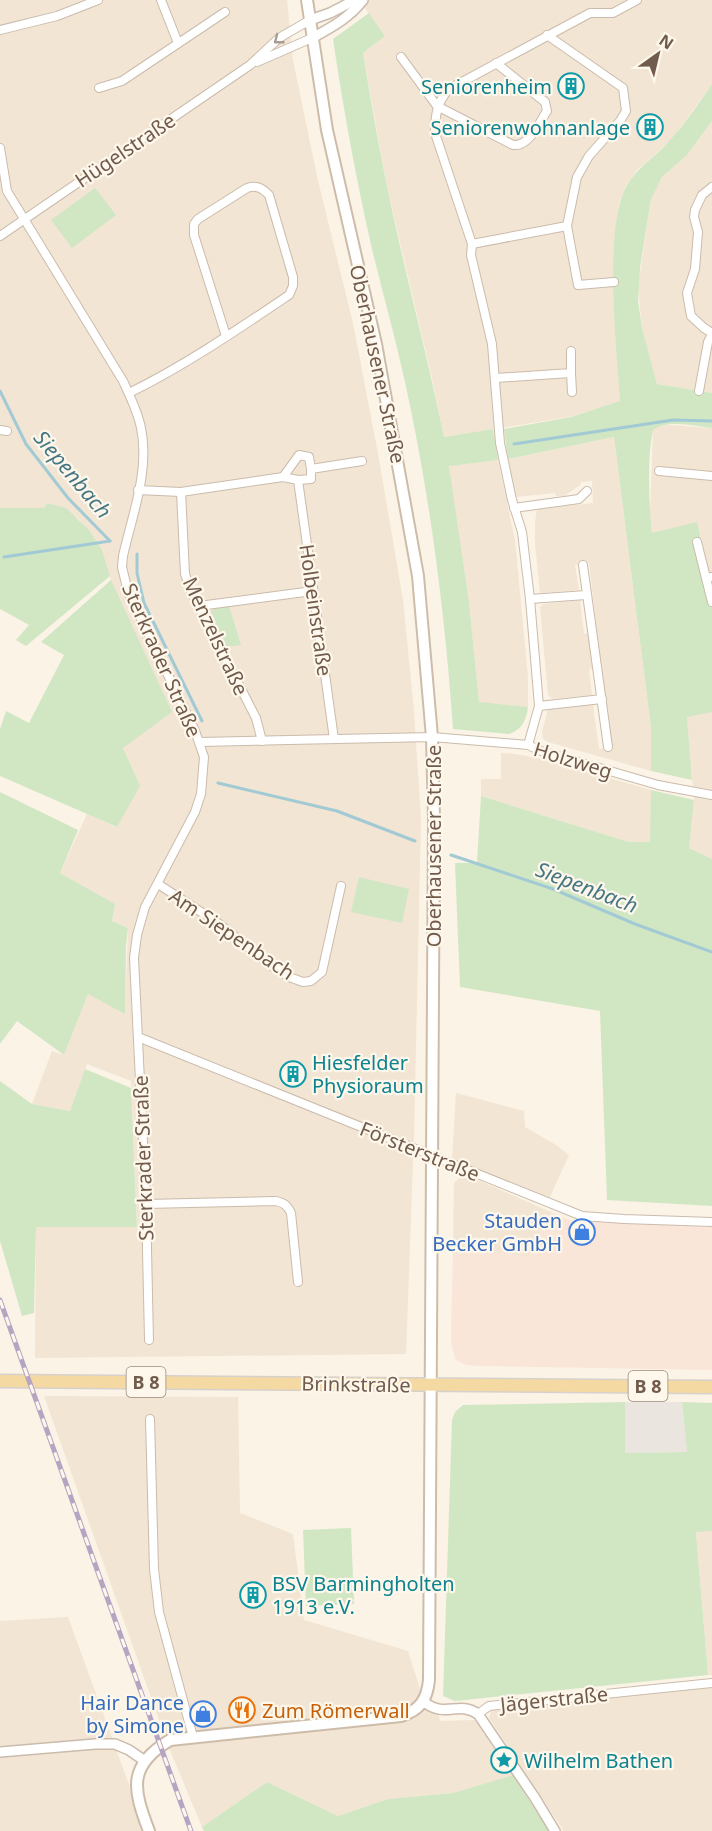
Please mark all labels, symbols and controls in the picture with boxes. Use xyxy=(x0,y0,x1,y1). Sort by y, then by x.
north arrow xyxy=(628,24,688,84)
text: N xyxy=(655,29,678,54)
one-way arrow xyxy=(274,33,285,44)
building icon: Seniorenheim xyxy=(556,71,586,101)
place label: Seniorenheim xyxy=(421,73,552,100)
street label: Hügelstraße xyxy=(69,106,181,194)
building icon: Seniorenwohnanlage xyxy=(635,112,665,142)
place label: Seniorenwohnanlage xyxy=(431,114,630,141)
street label: Oberhausener Straße xyxy=(344,262,412,466)
water label: Siepenbach xyxy=(28,424,118,524)
street label: Holbeinstraße xyxy=(293,542,339,678)
street label: Menzelstraße xyxy=(177,573,255,699)
street label: Sterkrader Straße xyxy=(116,579,208,741)
street label: Holzweg xyxy=(530,735,616,785)
street label: Oberhausener Straße xyxy=(420,745,447,947)
water label: Siepenbach xyxy=(532,855,642,919)
street label: Am Siepenbach xyxy=(164,882,300,986)
place label: Hiesfelder Physioraum xyxy=(312,1049,424,1099)
building icon: Hiesfelder Physioraum xyxy=(278,1059,308,1089)
street label: Sterkrader Straße xyxy=(127,1075,159,1241)
street label: Försterstraße xyxy=(356,1115,484,1187)
place label: Stauden Becker GmbH xyxy=(432,1207,562,1257)
shop icon: Stauden Becker GmbH xyxy=(567,1217,597,1247)
road number: B 8 xyxy=(126,1367,166,1397)
street label: Brinkstraße xyxy=(301,1370,411,1398)
road number: B 8 xyxy=(628,1371,668,1401)
place label: BSV Barmingholten 1913 e.V. xyxy=(272,1570,455,1620)
building icon: BSV Barmingholten 1913 e.V. xyxy=(238,1580,268,1610)
street label: Jägerstraße xyxy=(497,1680,609,1718)
place label: Hair Dance by Simone xyxy=(80,1689,184,1739)
restaurant icon: Zum Römerwall xyxy=(227,1695,257,1725)
place label: Zum Römerwall xyxy=(262,1697,410,1724)
shop icon: Hair Dance by Simone xyxy=(188,1699,218,1729)
place icon: Wilhelm Bathen xyxy=(489,1745,519,1775)
place label: Wilhelm Bathen xyxy=(524,1747,673,1774)

